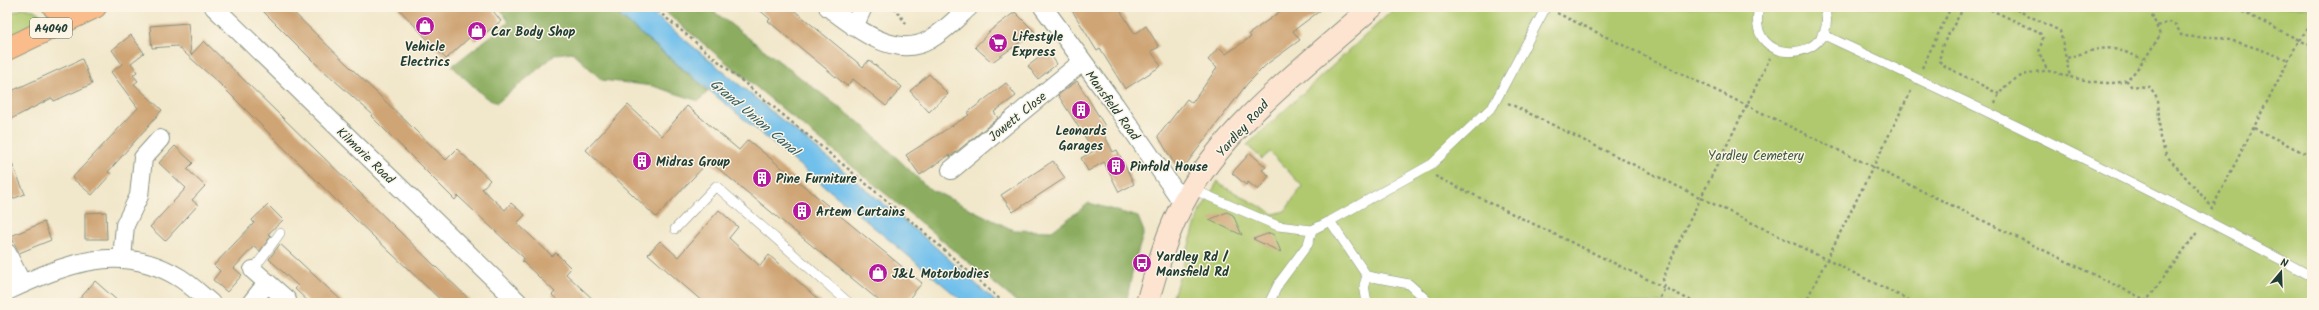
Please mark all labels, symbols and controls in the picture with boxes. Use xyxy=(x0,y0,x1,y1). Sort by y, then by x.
shop icon: Vehicle Electrics xyxy=(414,15,436,37)
road number: A4040 xyxy=(30,18,72,38)
shop icon: Car Body Shop xyxy=(466,20,488,42)
place label: Car Body Shop xyxy=(491,22,576,43)
place label: Lifestyle Express xyxy=(1012,27,1064,63)
supermarket icon: Lifestyle Express xyxy=(987,32,1009,54)
place label: Vehicle Electrics xyxy=(400,37,450,73)
street label: Mansfield Road xyxy=(1079,66,1145,146)
water label: Grand Union Canal xyxy=(705,74,806,163)
street label: Jowett Close xyxy=(984,87,1052,147)
street label: Yardley Road xyxy=(1212,95,1275,162)
building icon: Leonards Garages xyxy=(1070,99,1092,121)
place label: Leonards Garages xyxy=(1056,121,1107,157)
street label: Kilmorie Road xyxy=(331,123,399,190)
park label: Yardley Cemetery xyxy=(1708,146,1805,167)
building icon: Midras Group xyxy=(631,150,653,172)
place label: Midras Group xyxy=(656,152,730,173)
building icon: Pinfold House xyxy=(1105,155,1127,177)
place label: Pinfold House xyxy=(1130,157,1209,178)
building icon: Pine Furniture xyxy=(751,167,773,189)
place label: Pine Furniture xyxy=(776,169,858,190)
building icon: Artem Curtains xyxy=(791,200,813,222)
place label: Artem Curtains xyxy=(816,202,905,223)
place label: Yardley Rd / Mansfield Rd xyxy=(1156,247,1230,283)
bus stop icon: Yardley Rd / Mansfield Rd xyxy=(1131,252,1153,274)
north arrow xyxy=(2261,252,2301,292)
text: N xyxy=(2278,254,2290,273)
shop icon: J&L Motorbodies xyxy=(867,262,889,284)
place label: J&L Motorbodies xyxy=(892,264,989,285)

